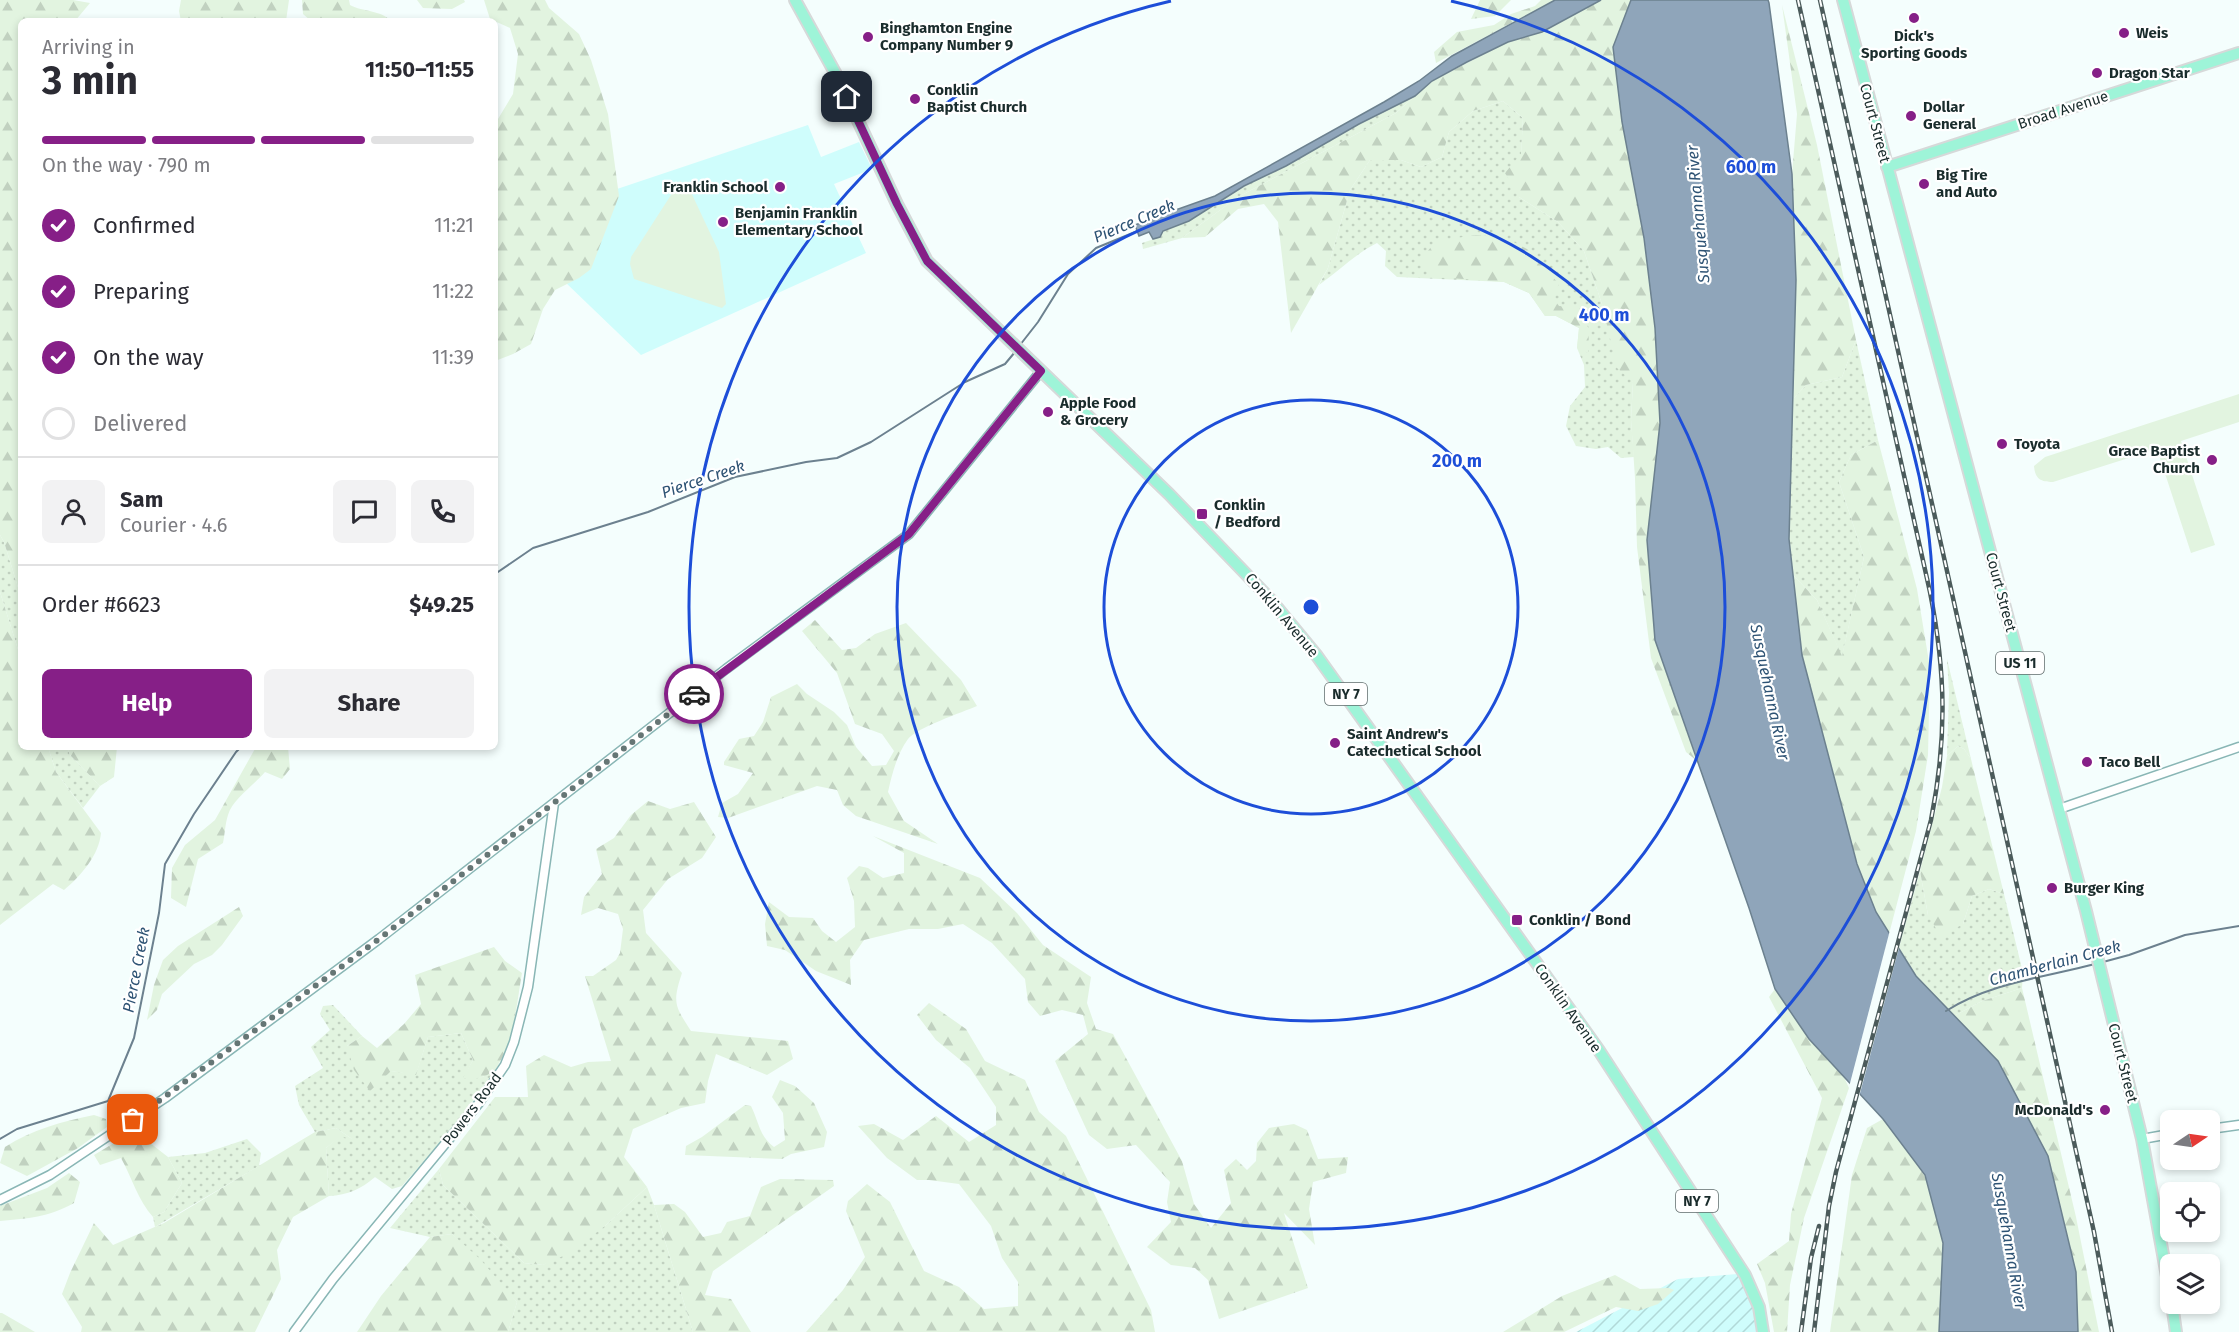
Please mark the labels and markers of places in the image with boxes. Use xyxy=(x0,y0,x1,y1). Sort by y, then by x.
marker: Dick's Sporting Goods xyxy=(1907,11,1921,25)
place label: Binghamton Engine Company Number 9 xyxy=(880,19,1013,54)
place label: Weis xyxy=(2136,24,2168,42)
marker: Weis xyxy=(2117,26,2131,40)
place label: Dick's Sporting Goods xyxy=(1861,27,1967,62)
marker: Binghamton Engine Company Number 9 xyxy=(861,30,875,44)
place label: Dragon Star xyxy=(2109,64,2191,82)
marker: Dragon Star xyxy=(2090,66,2104,80)
pin xyxy=(821,71,872,122)
place label: Conklin Baptist Church xyxy=(927,81,1027,116)
marker: Conklin Baptist Church xyxy=(908,92,922,106)
place label: Dollar General xyxy=(1923,98,1976,133)
marker: Dollar General xyxy=(1904,109,1918,123)
place label: Big Tire and Auto xyxy=(1936,166,1997,201)
marker: Big Tire and Auto xyxy=(1917,177,1931,191)
place label: Franklin School xyxy=(663,178,769,196)
marker: Franklin School xyxy=(773,180,787,194)
place label: Benjamin Franklin Elementary School xyxy=(735,204,863,239)
marker: Benjamin Franklin Elementary School xyxy=(716,215,730,229)
place label: Apple Food & Grocery xyxy=(1059,394,1136,429)
marker: Apple Food & Grocery xyxy=(1041,405,1055,419)
place label: Toyota xyxy=(2014,435,2060,453)
marker: Toyota xyxy=(1995,437,2009,451)
place label: Grace Baptist Church xyxy=(2108,442,2200,477)
marker: Grace Baptist Church xyxy=(2205,453,2219,467)
place label: Conklin / Bedford xyxy=(1214,496,1280,531)
marker: Conklin / Bedford xyxy=(1195,507,1209,521)
centre of rings xyxy=(1301,597,1321,617)
place label: Saint Andrew's Catechetical School xyxy=(1347,725,1482,760)
marker: Saint Andrew's Catechetical School xyxy=(1328,736,1342,750)
place label: Taco Bell xyxy=(2099,753,2161,771)
marker: Taco Bell xyxy=(2080,755,2094,769)
place label: Burger King xyxy=(2064,879,2145,897)
marker: Burger King xyxy=(2045,881,2059,895)
place label: Conklin / Bond xyxy=(1529,911,1631,929)
marker: Conklin / Bond xyxy=(1510,913,1524,927)
pin xyxy=(107,1094,158,1145)
place label: McDonald's xyxy=(2015,1101,2093,1119)
marker: McDonald's xyxy=(2098,1103,2112,1117)

